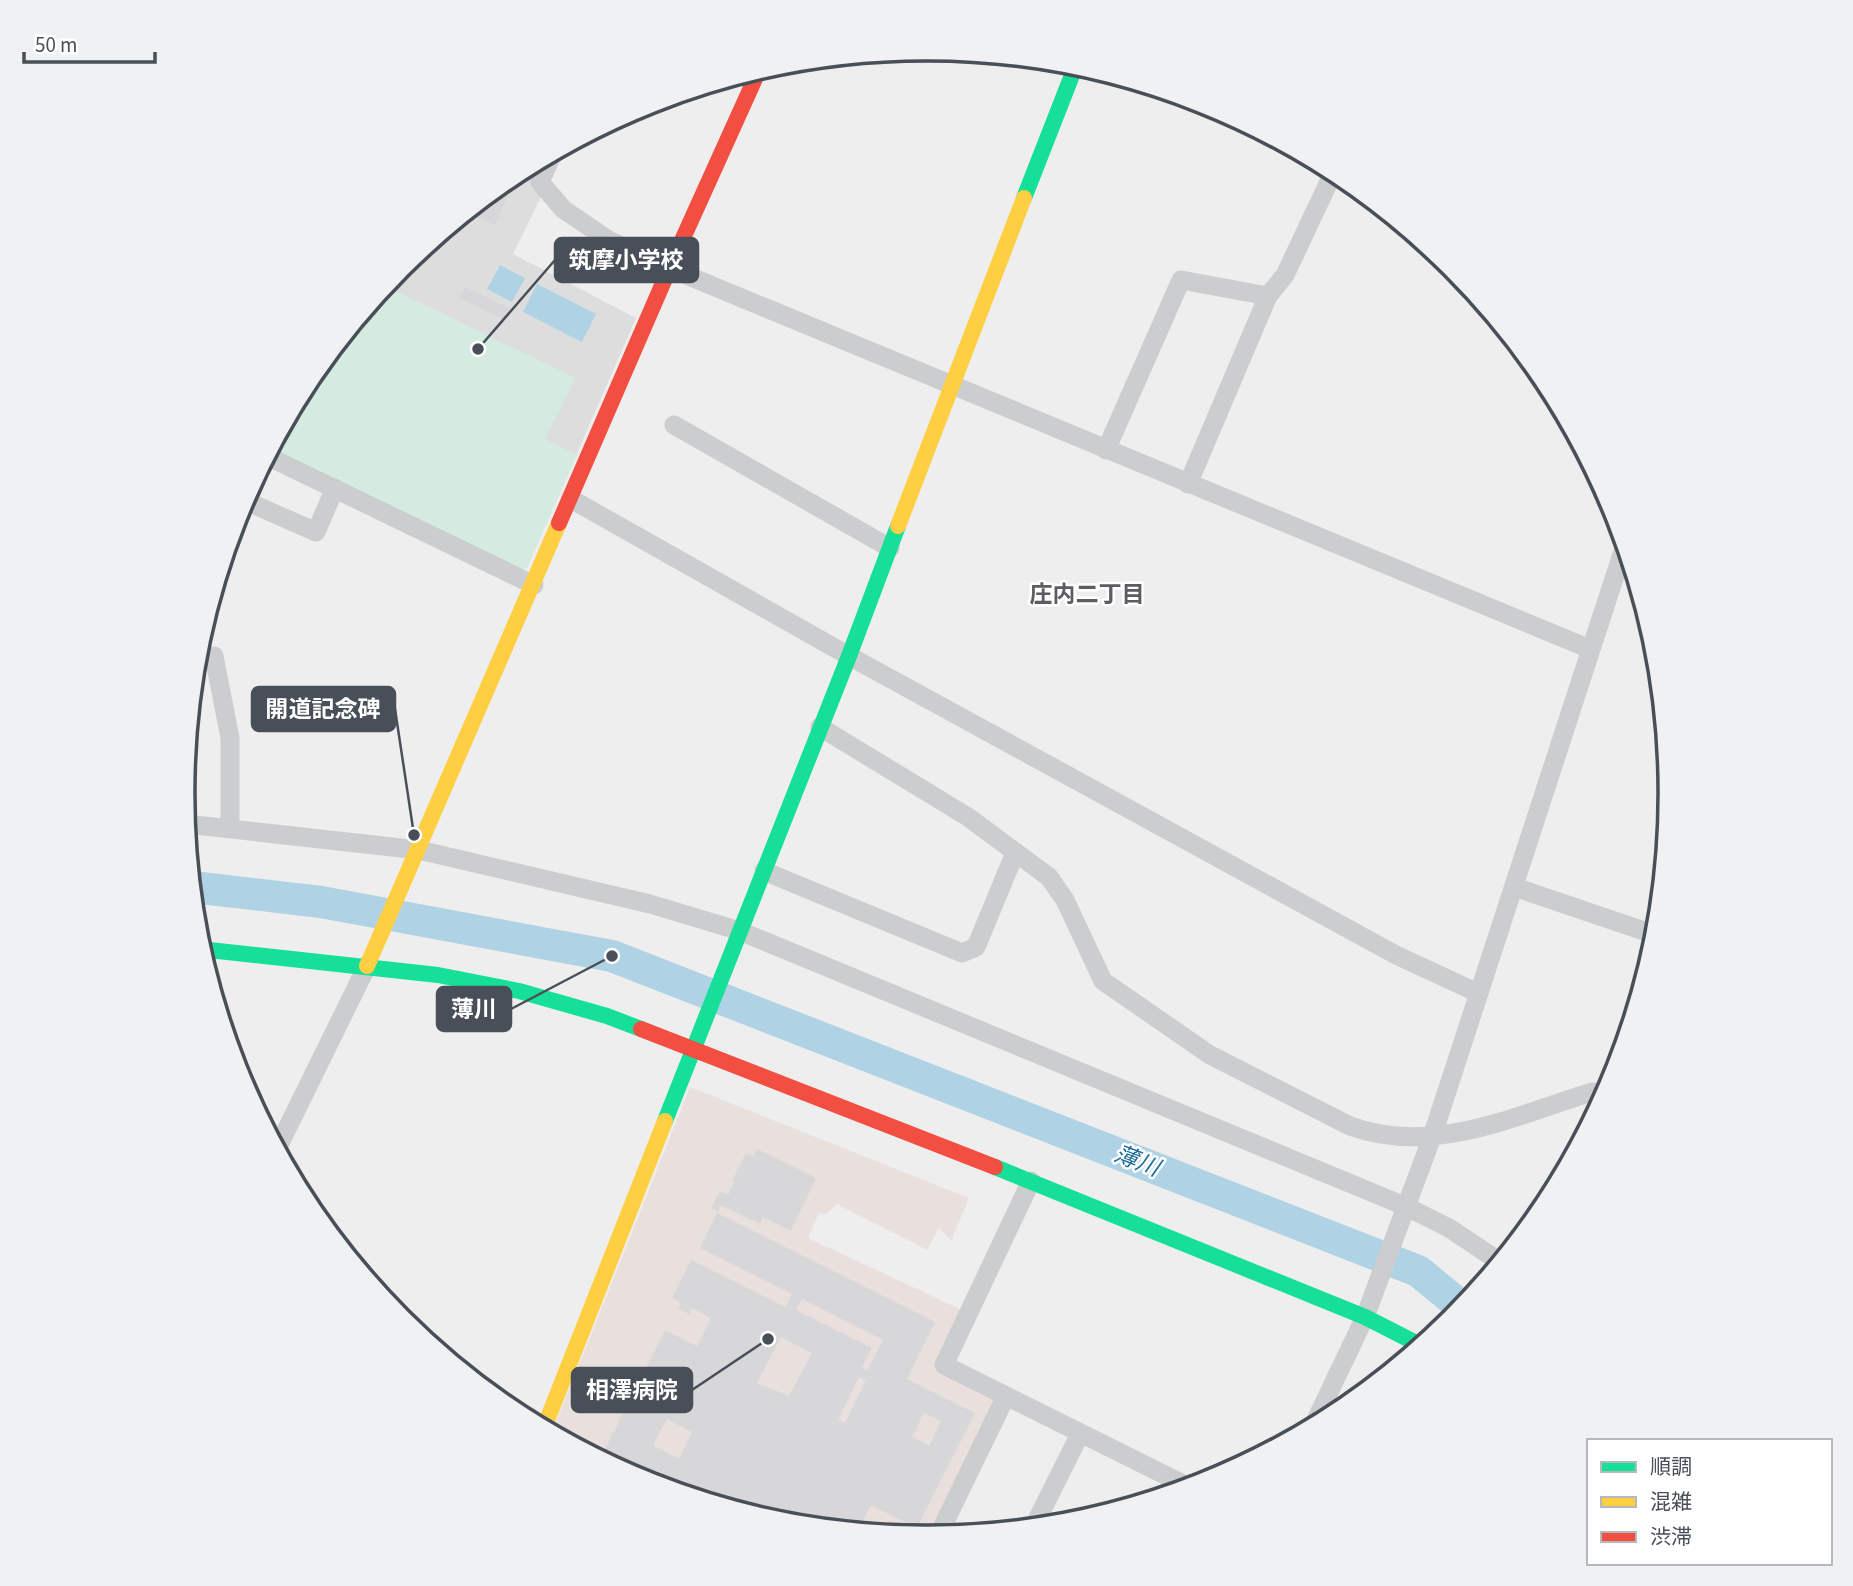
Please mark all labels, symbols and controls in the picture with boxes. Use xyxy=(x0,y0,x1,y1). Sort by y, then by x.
scale bar xyxy=(24,21,156,65)
text: 50 m xyxy=(35,30,77,60)
callout: 筑摩小学校 xyxy=(555,238,698,282)
text: 筑摩小学校 xyxy=(569,244,684,277)
district label: 庄内二丁目 xyxy=(1030,578,1145,611)
callout: 開道記念碑 xyxy=(252,687,395,731)
text: 開道記念碑 xyxy=(266,693,381,726)
callout: 薄川 xyxy=(437,987,511,1031)
text: 薄川 xyxy=(451,993,497,1026)
water label: 薄川 xyxy=(1110,1137,1167,1186)
callout: 相澤病院 xyxy=(572,1368,692,1412)
text: 相澤病院 xyxy=(586,1374,678,1407)
legend xyxy=(1587,1439,1832,1565)
text: 順調 xyxy=(1650,1452,1692,1482)
text: 混雑 xyxy=(1650,1487,1692,1517)
text: 渋滞 xyxy=(1650,1522,1692,1552)

